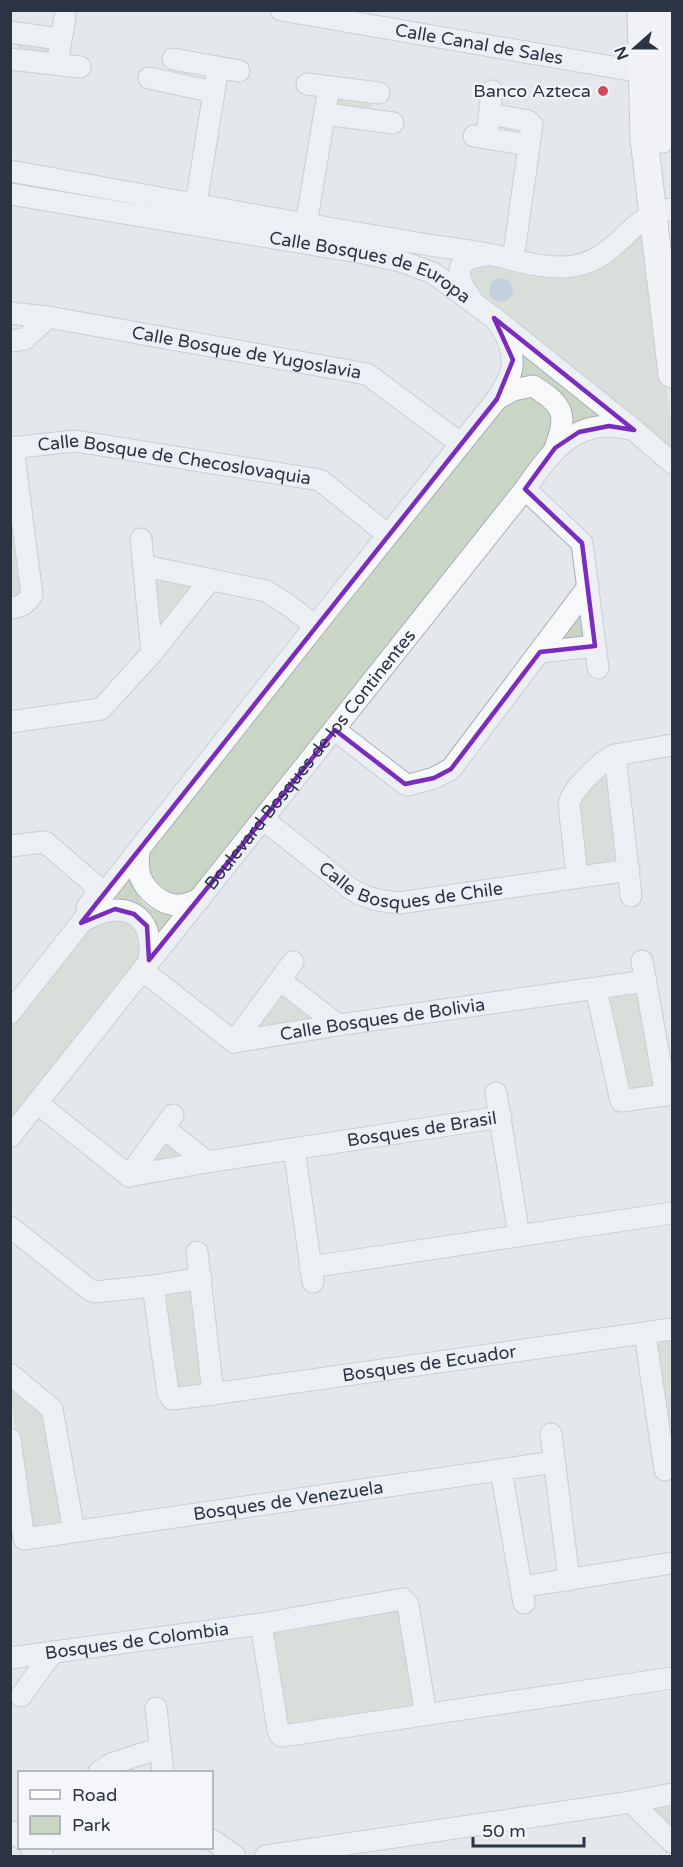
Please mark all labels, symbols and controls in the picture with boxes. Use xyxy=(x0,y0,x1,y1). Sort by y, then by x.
north arrow xyxy=(605,18,665,78)
street label: Calle Canal de Sales xyxy=(393,19,565,69)
text: N xyxy=(610,43,634,63)
place label: Banco Azteca xyxy=(473,80,591,102)
marker: Banco Azteca xyxy=(596,84,610,98)
street label: Calle Bosques de Europa xyxy=(268,226,475,308)
street label: Calle Bosque de Yugoslavia xyxy=(130,321,363,384)
street label: Calle Bosque de Checoslovaquia xyxy=(36,430,313,489)
street label: Boulevard Bosques de los Continentes xyxy=(200,625,420,894)
street label: Calle Bosques de Chile xyxy=(314,857,504,914)
street label: Calle Bosques de Bolivia xyxy=(278,993,486,1045)
street label: Bosques de Brasil xyxy=(345,1107,498,1151)
street label: Bosques de Ecuador xyxy=(341,1340,518,1387)
street label: Bosques de Venezuela xyxy=(192,1476,385,1525)
street label: Bosques de Colombia xyxy=(44,1617,230,1664)
legend xyxy=(18,1771,213,1849)
text: Road xyxy=(72,1784,117,1806)
scale bar xyxy=(473,1810,584,1848)
text: Park xyxy=(72,1814,111,1836)
text: 50 m xyxy=(482,1820,526,1842)

